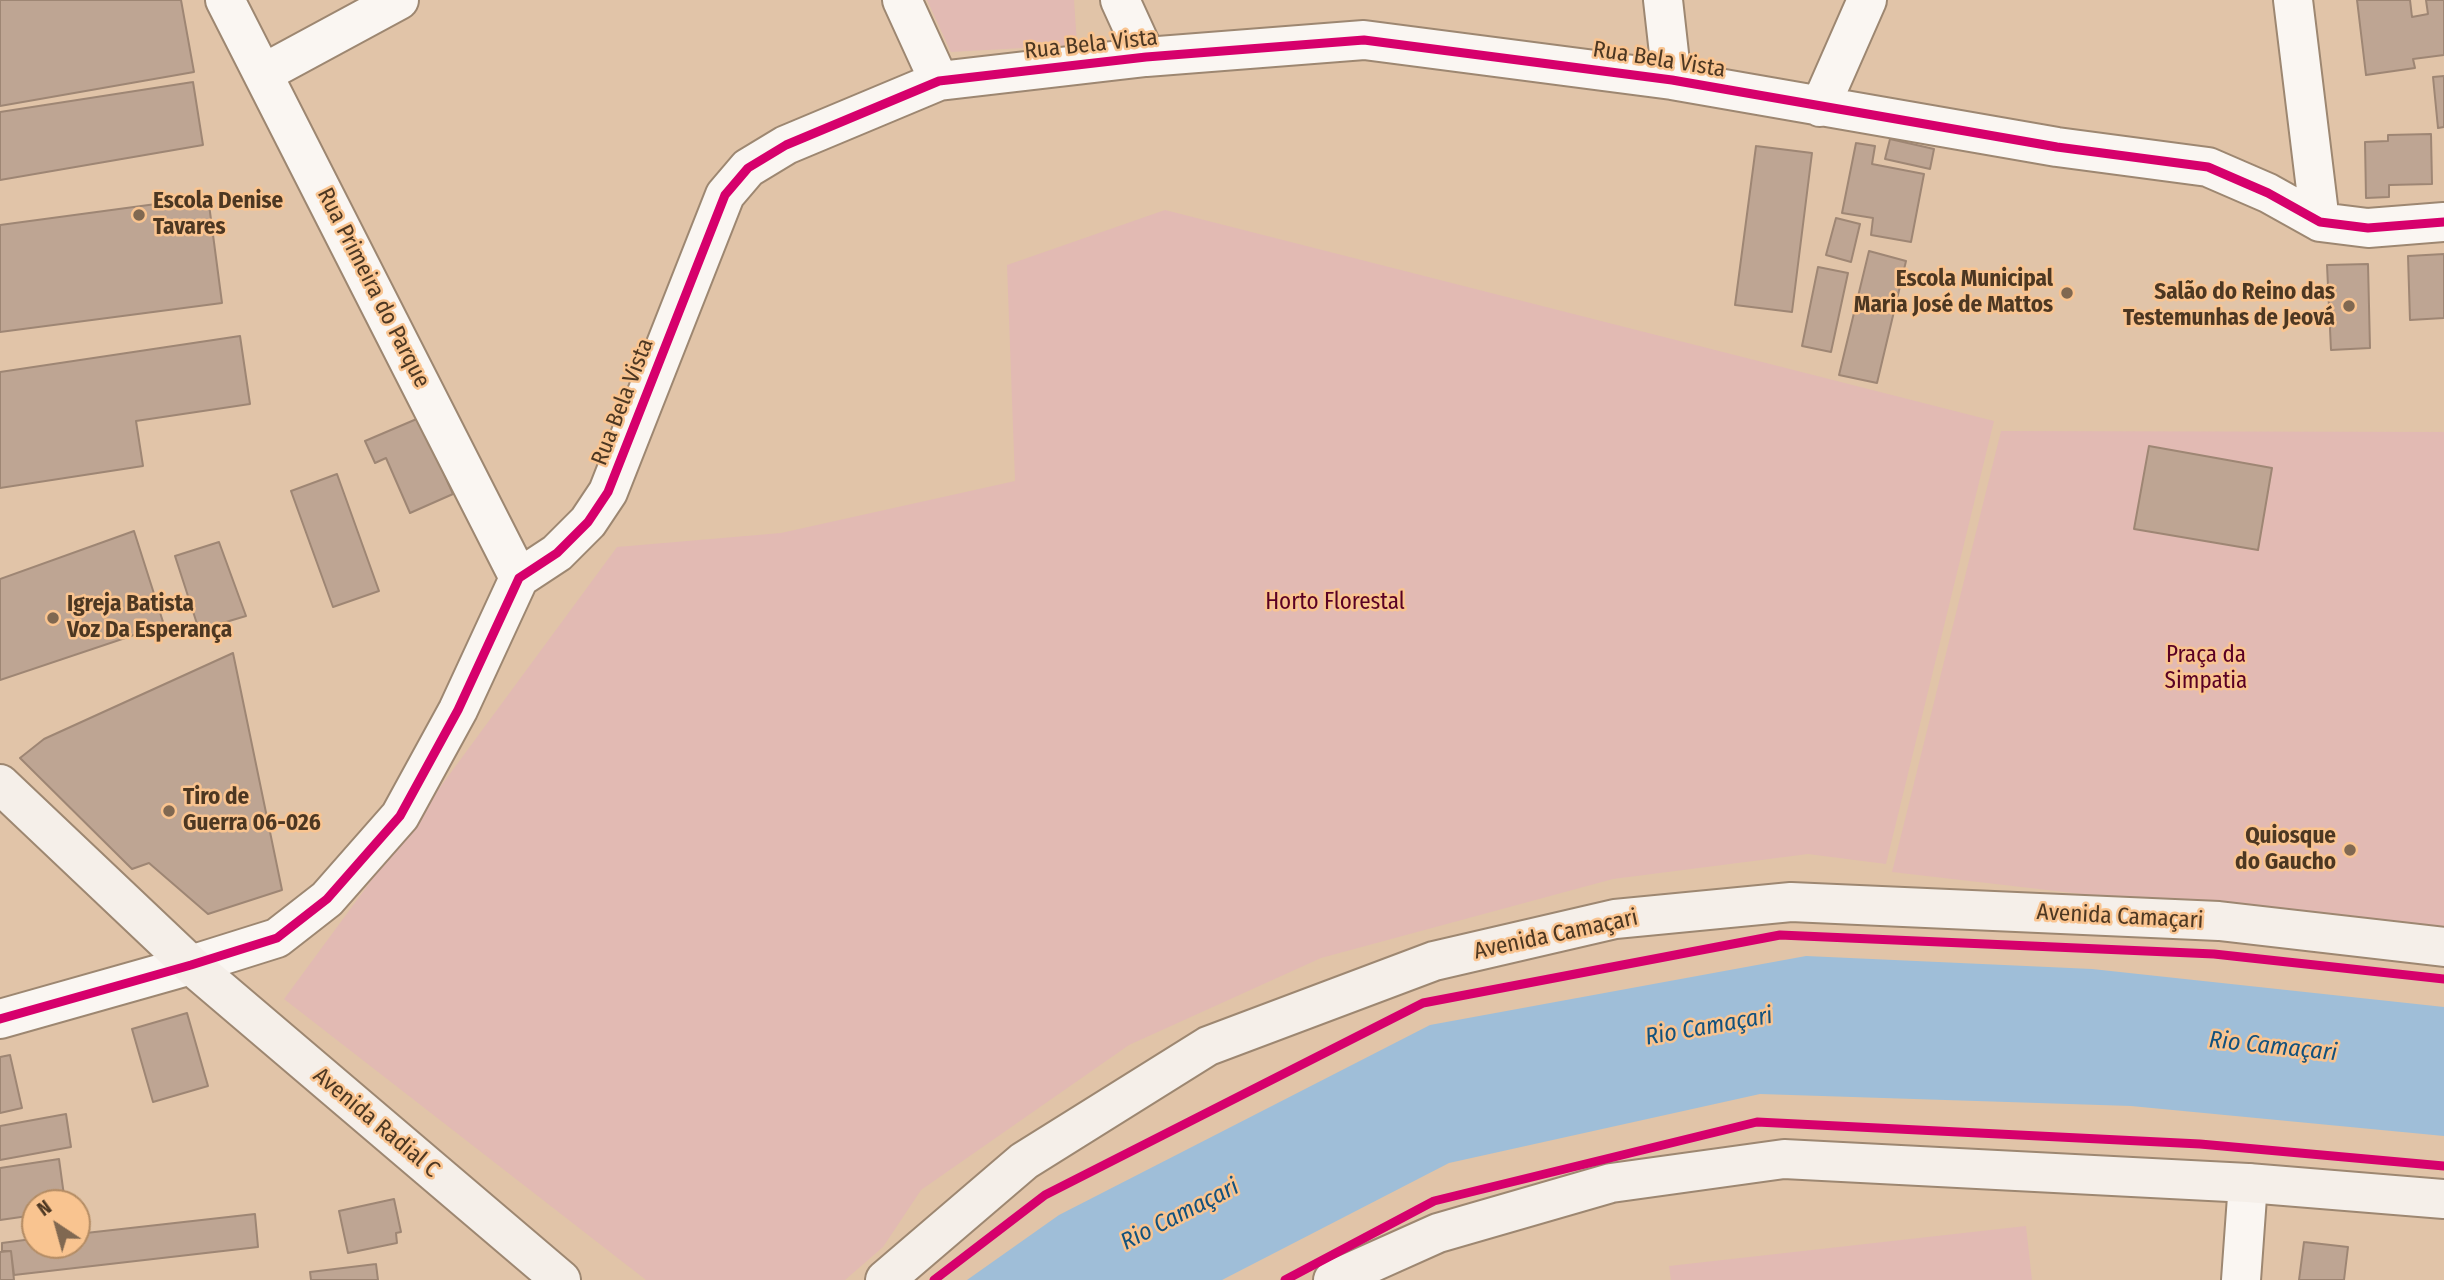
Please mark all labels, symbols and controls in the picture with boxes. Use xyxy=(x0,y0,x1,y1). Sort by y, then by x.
street label: Rua Bela Vista xyxy=(1023,24,1159,66)
street label: Rua Bela Vista xyxy=(1591,36,1727,84)
street label: Rua Primeira do Parque xyxy=(311,184,435,392)
place label: Escola Denise Tavares xyxy=(153,188,283,242)
marker: Escola Denise Tavares xyxy=(131,207,147,223)
place label: Escola Municipal Maria José de Mattos xyxy=(1854,266,2053,320)
place label: Salão do Reino das Testemunhas de Jeová xyxy=(2123,279,2335,333)
marker: Escola Municipal Maria José de Mattos xyxy=(2059,285,2075,301)
marker: Salão do Reino das Testemunhas de Jeová xyxy=(2341,298,2357,314)
street label: Rua Bela Vista xyxy=(586,335,660,469)
park label: Horto Florestal xyxy=(1265,589,1405,617)
place label: Igreja Batista Voz Da Esperança xyxy=(67,591,232,645)
marker: Igreja Batista Voz Da Esperança xyxy=(45,610,61,626)
park label: Praça da Simpatia xyxy=(2165,642,2247,696)
place label: Tiro de Guerra 06-026 xyxy=(183,784,321,838)
marker: Tiro de Guerra 06-026 xyxy=(161,803,177,819)
place label: Quiosque do Gaucho xyxy=(2235,823,2336,877)
marker: Quiosque do Gaucho xyxy=(2342,842,2358,858)
street label: Avenida Camaçari xyxy=(2036,899,2204,935)
street label: Avenida Camaçari xyxy=(1471,904,1641,966)
water label: Rio Camaçari xyxy=(1643,1002,1775,1052)
water label: Rio Camaçari xyxy=(2208,1026,2338,1068)
street label: Avenida Radial C xyxy=(307,1062,445,1184)
water label: Rio Camaçari xyxy=(1116,1173,1244,1257)
north arrow xyxy=(21,1189,91,1259)
text: N xyxy=(33,1196,56,1221)

